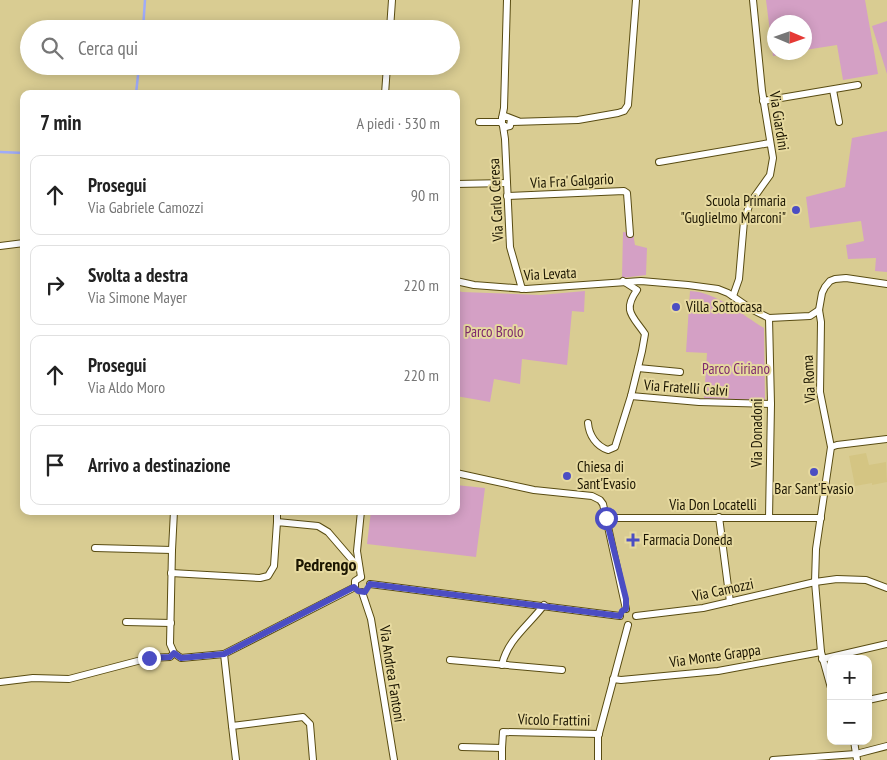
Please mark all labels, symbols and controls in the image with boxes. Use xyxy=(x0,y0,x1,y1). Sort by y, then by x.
north arrow xyxy=(767,15,812,60)
search box xyxy=(20,20,460,75)
icon: search xyxy=(38,34,66,62)
text: Cerca qui xyxy=(78,36,138,60)
street label: Via Giardini xyxy=(765,89,794,152)
text: 7 min xyxy=(40,109,82,136)
text: A piedi · 530 m xyxy=(357,113,440,133)
street label: Via Carlo Ceresa xyxy=(484,158,507,243)
street label: Via Fra' Galgario xyxy=(529,169,614,192)
text: Prosegui xyxy=(88,173,147,197)
icon: ahead xyxy=(41,181,69,209)
text: 90 m xyxy=(411,185,439,205)
place label: Scuola Primaria "Guglielmo Marconi" xyxy=(681,191,786,227)
text: Via Gabriele Camozzi xyxy=(88,197,204,217)
marker: Scuola Primaria "Guglielmo Marconi" xyxy=(790,204,802,216)
text: Svolta a destra xyxy=(88,263,188,287)
street label: Via Levata xyxy=(522,263,577,284)
icon: right xyxy=(41,271,69,299)
text: 220 m xyxy=(404,275,439,295)
text: Via Simone Mayer xyxy=(88,287,187,307)
place label: Villa Sottocasa xyxy=(685,297,762,316)
marker: Villa Sottocasa xyxy=(670,301,682,313)
park label: Parco Brolo xyxy=(465,322,523,341)
text: Prosegui xyxy=(88,353,147,377)
street label: Via Roma xyxy=(798,354,819,405)
park label: Parco Ciriano xyxy=(702,359,770,378)
icon: ahead xyxy=(41,361,69,389)
text: 220 m xyxy=(404,365,439,385)
street label: Via Fratelli Calvi xyxy=(642,375,729,400)
text: Via Aldo Moro xyxy=(88,377,165,397)
street label: Via Donadoni xyxy=(747,398,766,469)
icon: arrive xyxy=(41,451,69,479)
text: Arrivo a destinazione xyxy=(88,453,231,477)
place label: Chiesa di Sant'Evasio xyxy=(577,457,636,493)
marker: Bar Sant'Evasio xyxy=(808,466,820,478)
marker: Chiesa di Sant'Evasio xyxy=(561,470,573,482)
place label: Bar Sant'Evasio xyxy=(774,479,854,498)
street label: Via Don Locatelli xyxy=(668,495,757,514)
route start xyxy=(595,507,618,530)
place label: Farmacia Doneda xyxy=(643,530,732,549)
marker: Farmacia Doneda xyxy=(627,534,639,546)
district label: Pedrengo xyxy=(296,553,356,576)
street label: Via Camozzi xyxy=(690,574,755,605)
street label: Via Andrea Fantoni xyxy=(375,623,410,724)
street label: Via Monte Grappa xyxy=(667,640,762,671)
route end xyxy=(138,647,161,670)
map controls xyxy=(827,655,872,745)
button: + xyxy=(827,655,872,700)
button: − xyxy=(827,700,872,745)
street label: Vicolo Frattini xyxy=(517,709,590,730)

